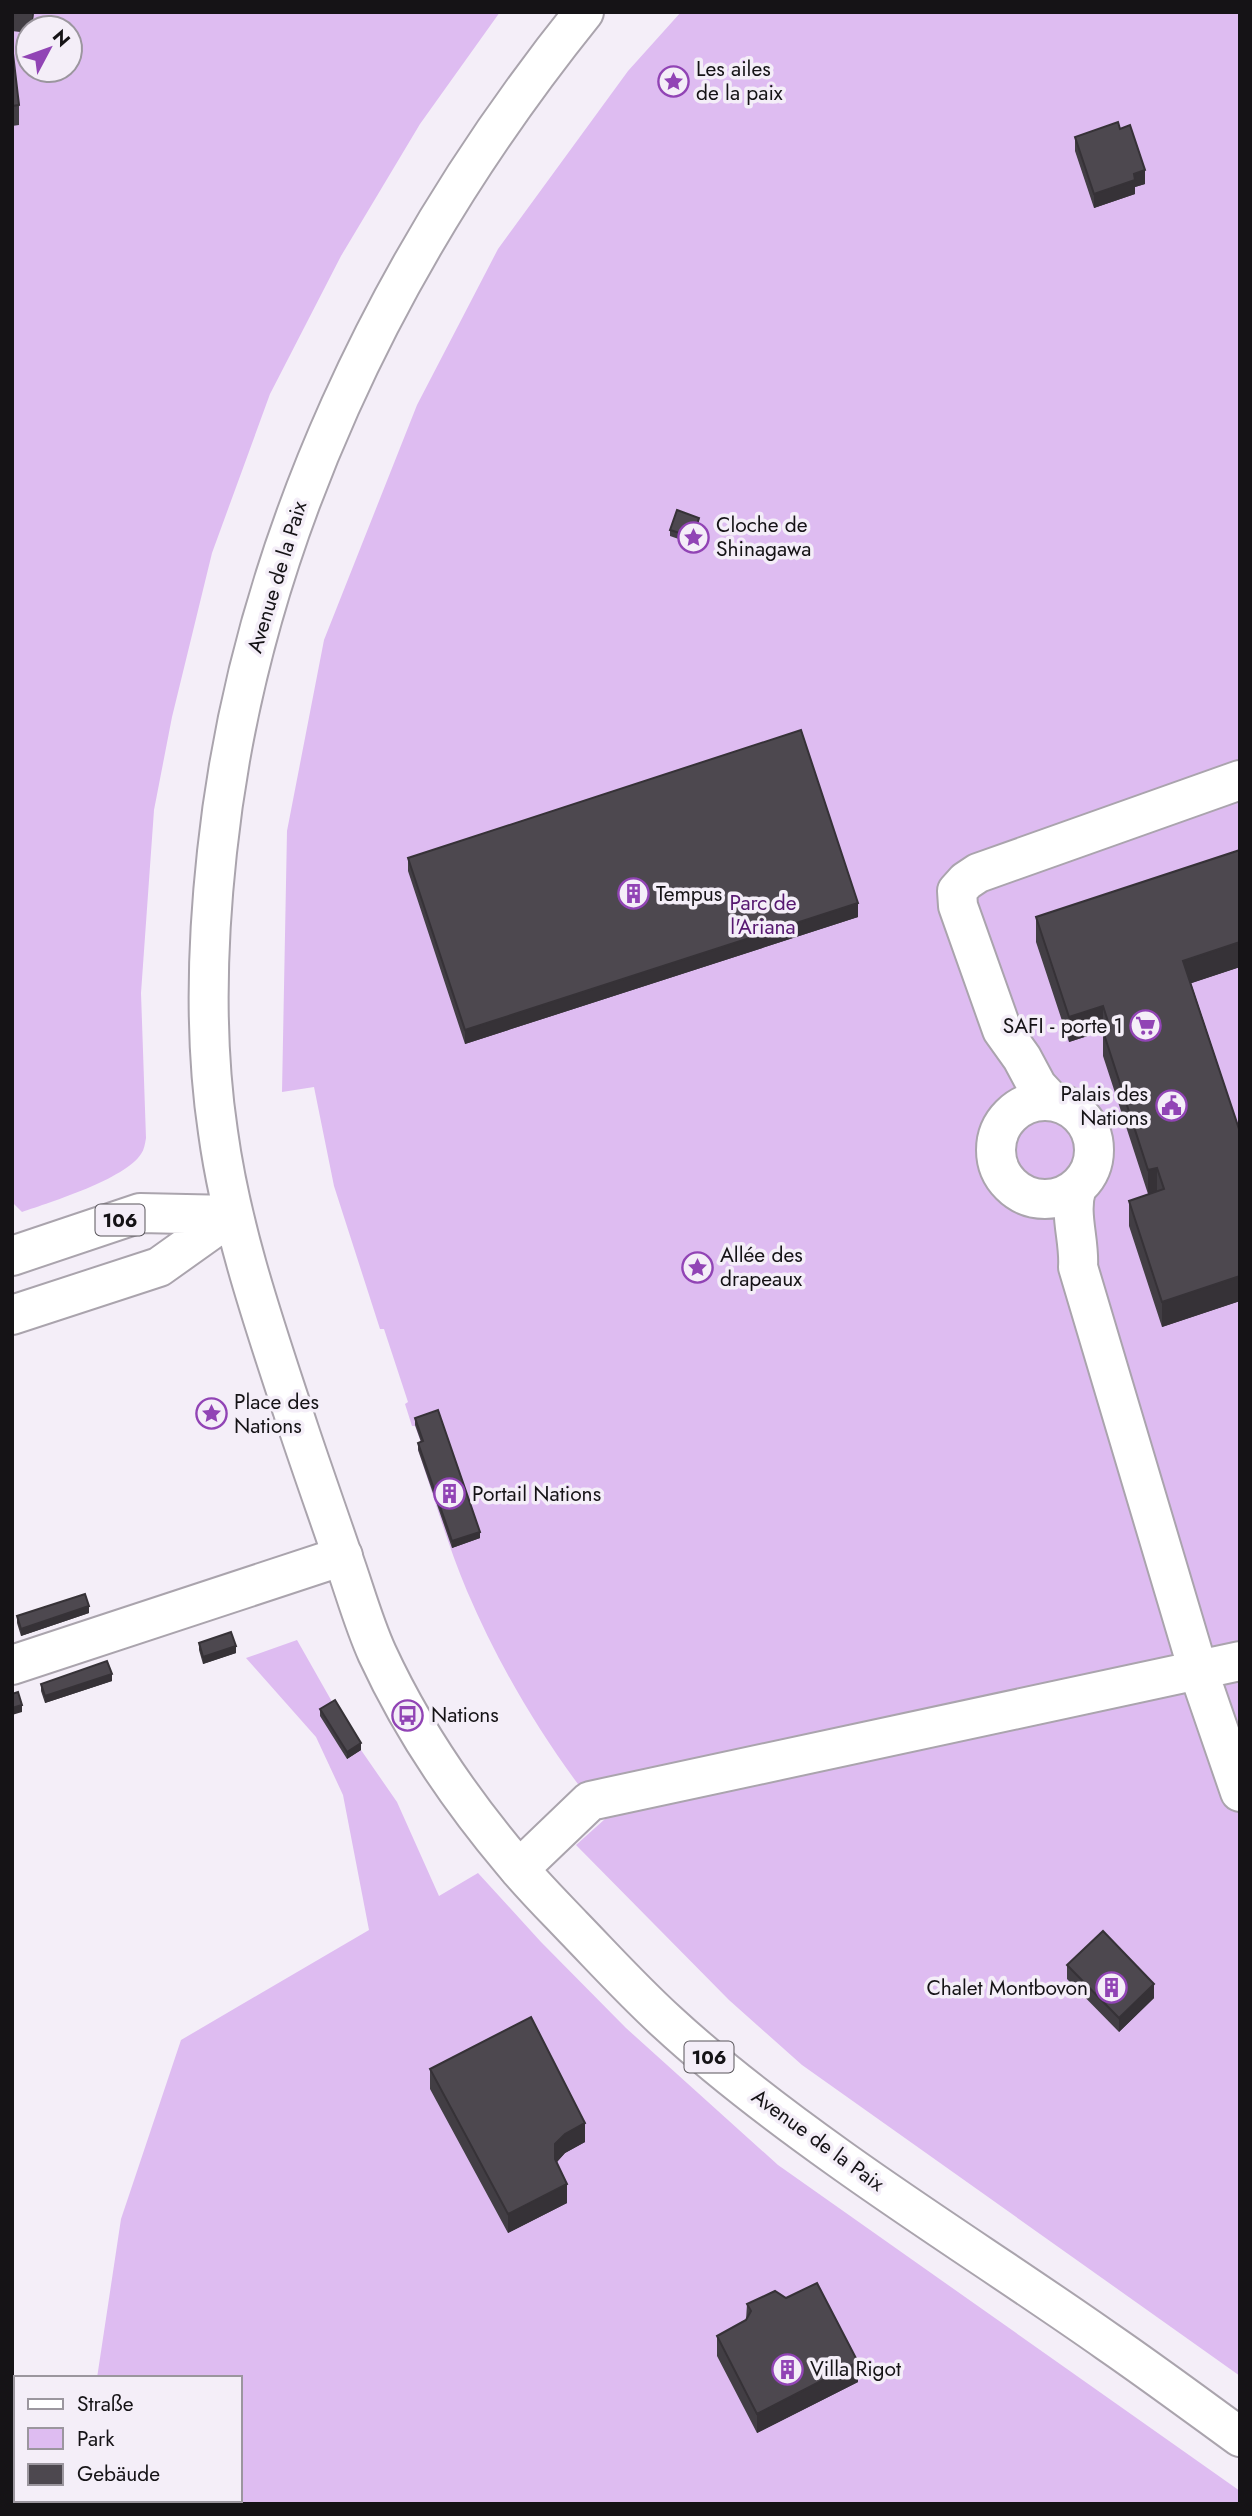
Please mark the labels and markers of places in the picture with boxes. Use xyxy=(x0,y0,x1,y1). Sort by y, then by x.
place label: Les ailes de la paix xyxy=(696,54,783,108)
place icon: Les ailes de la paix xyxy=(656,64,690,98)
place label: Cloche de Shinagawa xyxy=(716,510,811,564)
place icon: Cloche de Shinagawa xyxy=(676,520,710,554)
building icon: Tempus xyxy=(616,877,650,911)
place label: Tempus xyxy=(656,879,722,909)
supermarket icon: SAFI - porte 1 xyxy=(1129,1009,1163,1043)
place label: SAFI - porte 1 xyxy=(1003,1011,1123,1041)
place label: Palais des Nations xyxy=(1061,1079,1148,1133)
public building icon: Palais des Nations xyxy=(1154,1089,1188,1123)
place label: Allée des drapeaux xyxy=(720,1240,803,1294)
place icon: Allée des drapeaux xyxy=(680,1250,714,1284)
place label: Place des Nations xyxy=(234,1387,319,1441)
place icon: Place des Nations xyxy=(194,1397,228,1431)
building icon: Portail Nations xyxy=(432,1477,466,1511)
place label: Portail Nations xyxy=(472,1479,601,1509)
bus stop icon: Nations xyxy=(391,1698,425,1732)
place label: Nations xyxy=(431,1700,499,1730)
building icon: Chalet Montbovon xyxy=(1094,1971,1128,2005)
place label: Chalet Montbovon xyxy=(926,1973,1088,2003)
building icon: Villa Rigot xyxy=(770,2352,804,2386)
place label: Villa Rigot xyxy=(810,2354,901,2384)

